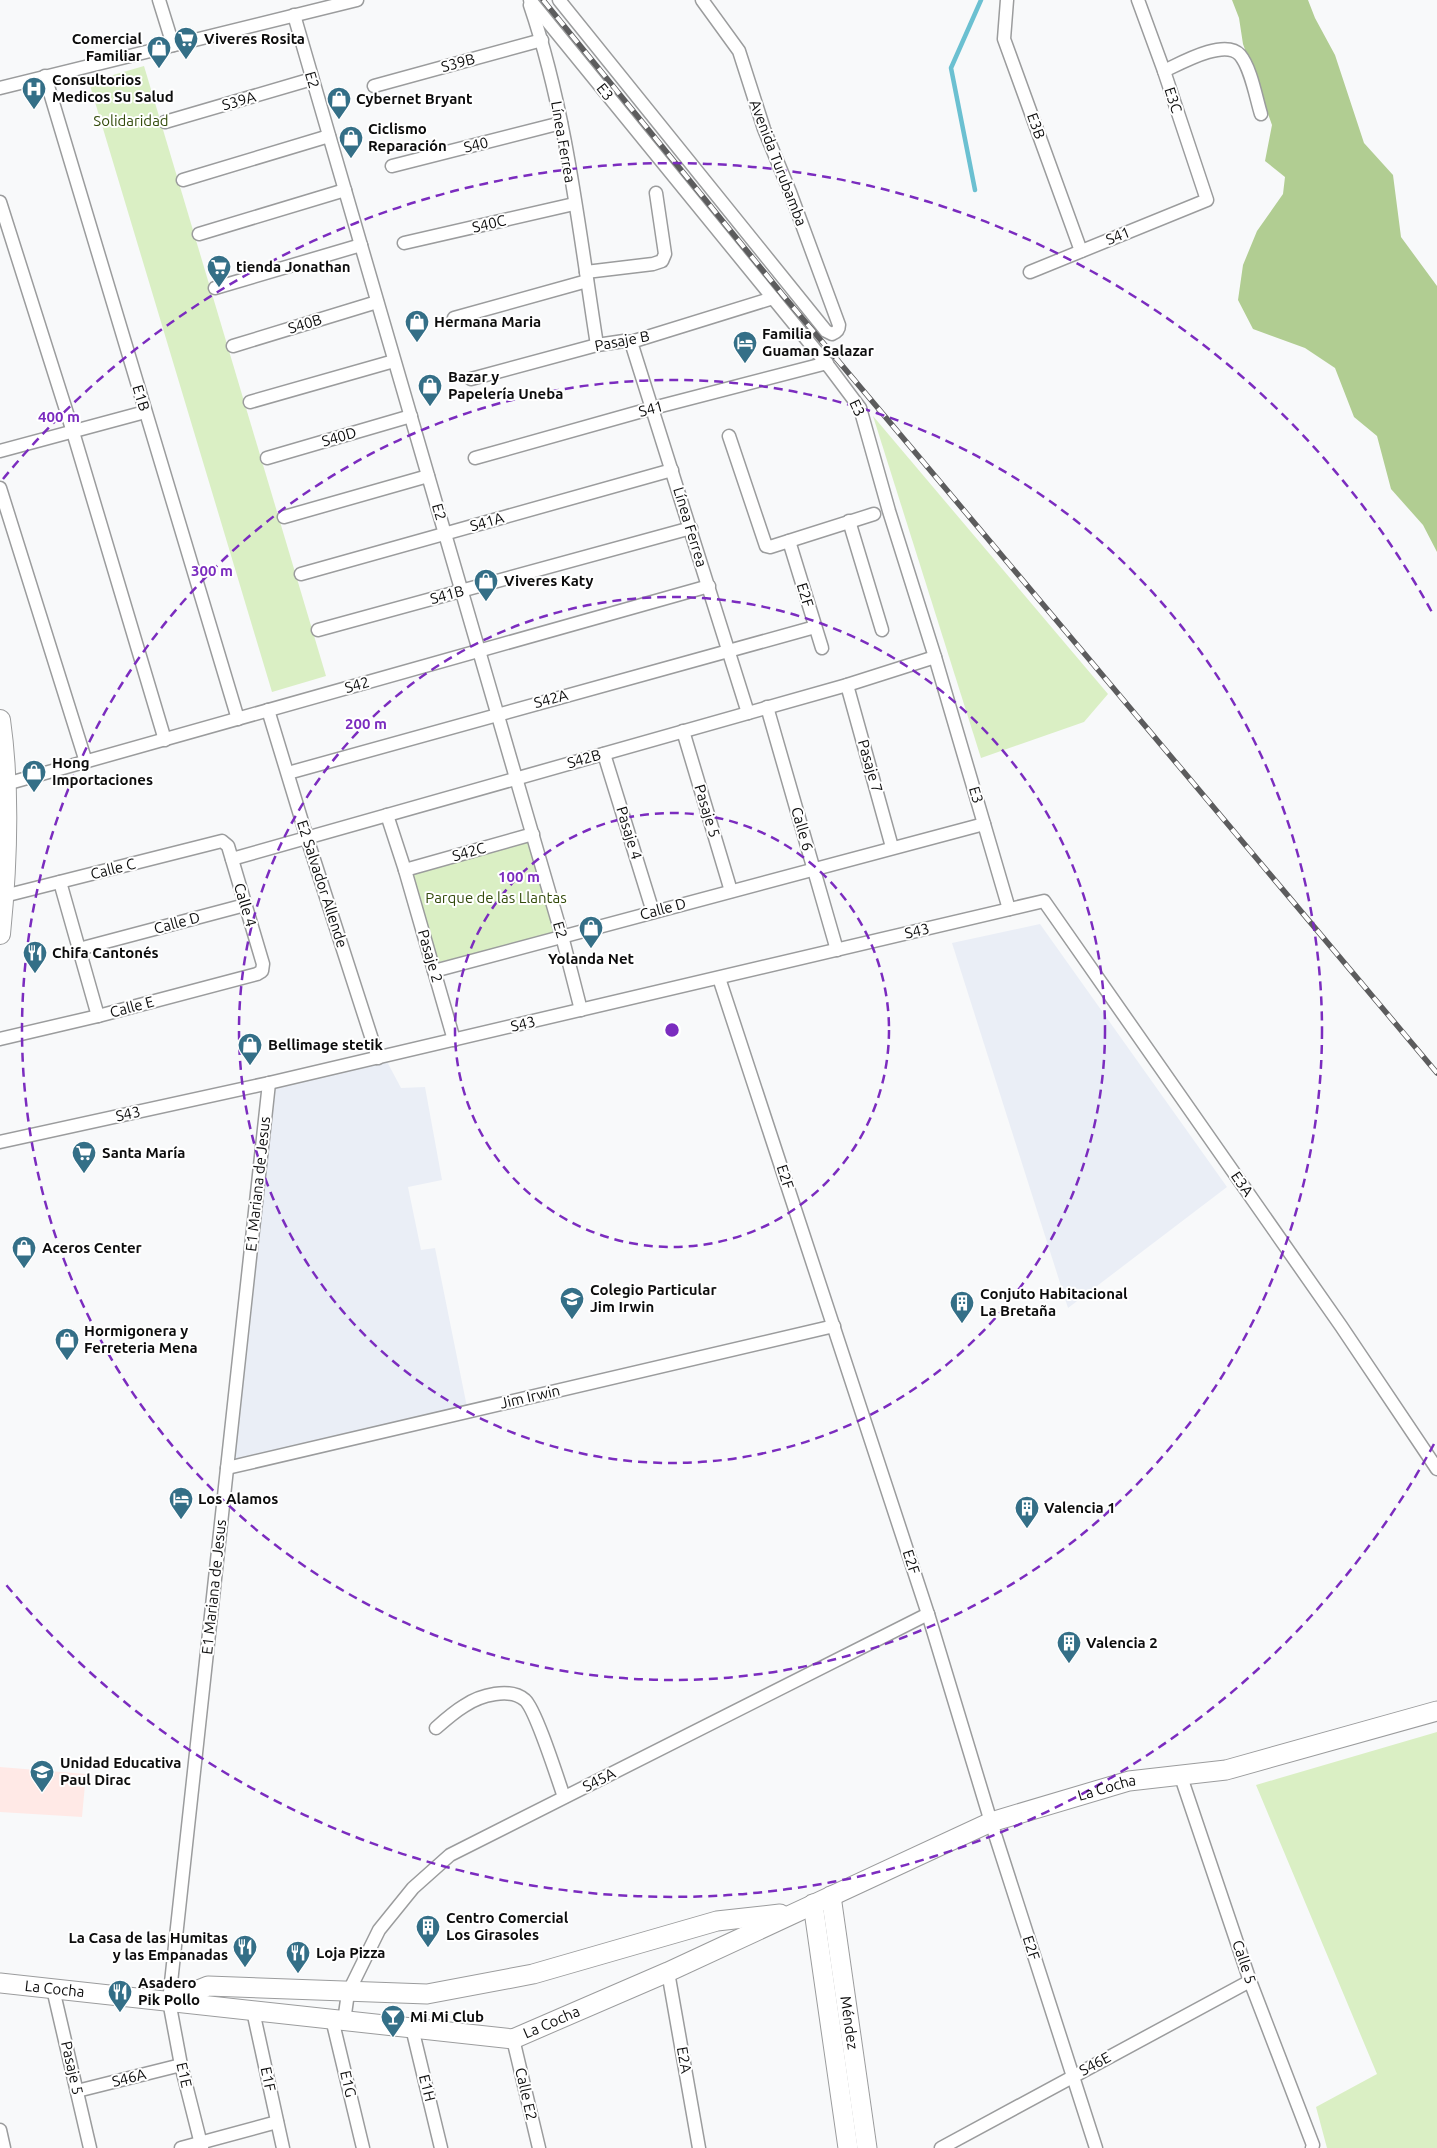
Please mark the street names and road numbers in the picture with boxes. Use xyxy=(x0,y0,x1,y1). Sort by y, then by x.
street label: S39B xyxy=(439,50,477,75)
street label: E2 xyxy=(302,69,323,90)
street label: E3 xyxy=(593,80,617,104)
street label: E3C xyxy=(1161,85,1186,115)
street label: S39A xyxy=(220,88,258,113)
street label: Avenida Turubamba xyxy=(747,97,810,228)
street label: Línea Ferrea xyxy=(548,100,579,184)
street label: E3B xyxy=(1024,111,1049,141)
street label: S40 xyxy=(462,133,490,156)
street label: S40C xyxy=(470,211,507,236)
street label: S41 xyxy=(1103,223,1132,248)
street label: S40B xyxy=(286,310,324,337)
street label: Pasaje B xyxy=(593,327,651,354)
street label: E1B xyxy=(129,383,153,413)
street label: S41 xyxy=(637,397,665,420)
street label: E3 xyxy=(846,397,869,419)
street label: S40D xyxy=(320,423,358,450)
street label: Línea Ferrea xyxy=(670,485,711,569)
street label: E2 xyxy=(429,501,450,522)
street label: S41A xyxy=(468,509,506,534)
street label: E2F xyxy=(794,581,817,609)
street label: S41B xyxy=(428,582,466,607)
street label: S42 xyxy=(343,673,371,696)
street label: S42A xyxy=(532,686,570,711)
street label: Pasaje 7 xyxy=(855,737,886,794)
street label: S42B xyxy=(565,746,603,771)
street label: Pasaje 5 xyxy=(691,782,724,839)
street label: E3 xyxy=(966,784,987,805)
street label: Pasaje 4 xyxy=(613,804,646,861)
street label: Calle 6 xyxy=(788,805,817,853)
street label: E2 Salvador Allende xyxy=(294,818,351,950)
street label: S42C xyxy=(450,839,488,864)
street label: Calle C xyxy=(89,855,137,882)
street label: Calle 4 xyxy=(231,881,260,929)
street label: Calle D xyxy=(638,894,688,923)
street label: Calle D xyxy=(152,908,202,937)
street label: E2 xyxy=(550,919,571,940)
street label: S43 xyxy=(903,919,931,942)
street label: Pasaje 2 xyxy=(415,927,446,984)
street label: Calle E xyxy=(108,992,156,1021)
street label: S43 xyxy=(509,1012,537,1035)
street label: S43 xyxy=(114,1103,142,1124)
street label: E1 Mariana de Jesus xyxy=(242,1116,273,1252)
street label: E2F xyxy=(774,1162,797,1191)
street label: E3A xyxy=(1228,1168,1257,1200)
street label: Jim Irwin xyxy=(498,1381,562,1412)
street label: E1 Mariana de Jesus xyxy=(198,1519,229,1655)
street label: E2F xyxy=(900,1547,923,1576)
street label: S45A xyxy=(580,1764,618,1795)
street label: La Cocha xyxy=(1076,1771,1137,1804)
street label: E2F xyxy=(1020,1933,1043,1962)
street label: Calle 5 xyxy=(1229,1938,1260,1986)
street label: La Cocha xyxy=(24,1977,86,2000)
street label: Méndez xyxy=(837,1995,862,2051)
street label: La Cocha xyxy=(520,2002,582,2042)
street label: Pasaje 5 xyxy=(58,2039,87,2096)
street label: E2A xyxy=(674,2045,695,2075)
street label: S46E xyxy=(1076,2048,1113,2079)
street label: E1E xyxy=(173,2061,196,2089)
street label: S46A xyxy=(110,2065,148,2090)
street label: E1F xyxy=(258,2065,279,2093)
street label: Calle E2 xyxy=(512,2066,541,2122)
street label: E1G xyxy=(337,2069,360,2099)
street label: E1H xyxy=(416,2073,439,2103)

